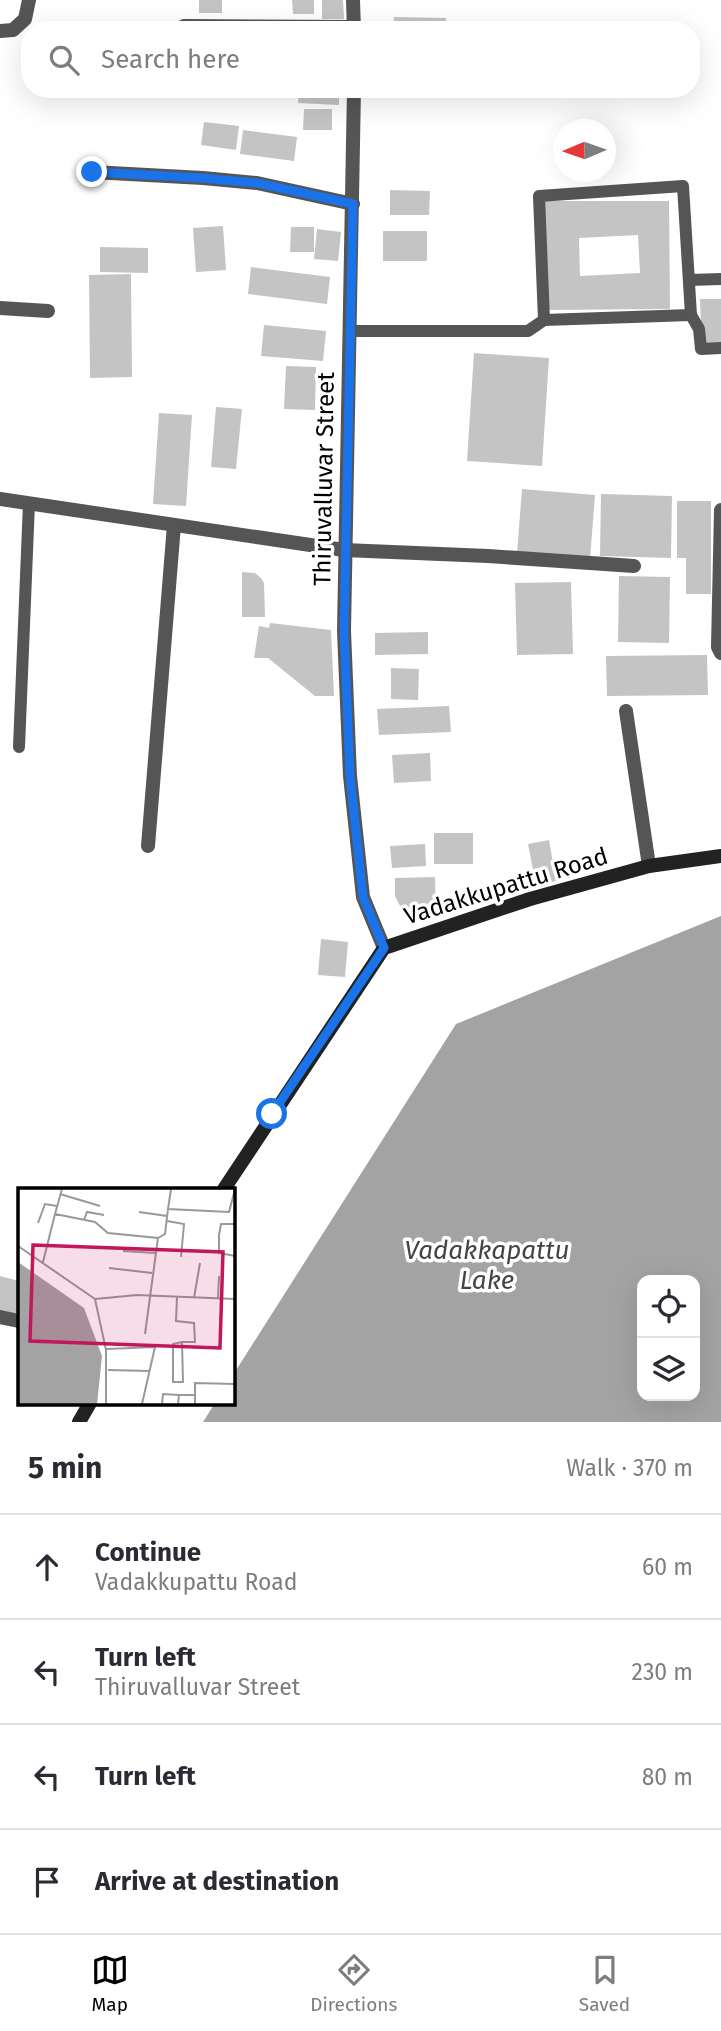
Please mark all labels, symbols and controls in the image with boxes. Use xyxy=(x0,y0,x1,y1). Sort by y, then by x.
search box xyxy=(21,21,700,98)
icon: search xyxy=(45,41,83,79)
text: Search here xyxy=(101,44,240,75)
north arrow xyxy=(553,119,616,182)
route end xyxy=(76,156,107,187)
street label: Thiruvalluvar Street xyxy=(308,371,340,586)
street label: Vadakkupattu Road xyxy=(401,842,611,930)
route start xyxy=(256,1098,287,1129)
inset map xyxy=(18,1188,234,1405)
water label: Vadakkapattu Lake xyxy=(405,1235,569,1296)
map controls xyxy=(637,1275,700,1401)
button: locate xyxy=(637,1275,700,1338)
button: layers xyxy=(637,1338,700,1401)
text: 5 min xyxy=(28,1450,102,1486)
text: Walk · 370 m xyxy=(566,1454,693,1482)
text: Continue xyxy=(95,1537,201,1568)
icon: ahead xyxy=(28,1548,66,1586)
text: 60 m xyxy=(642,1553,693,1581)
text: Vadakkupattu Road xyxy=(95,1568,298,1596)
text: Turn left xyxy=(95,1642,196,1673)
icon: left xyxy=(28,1653,66,1691)
text: 230 m xyxy=(632,1658,693,1686)
text: Thiruvalluvar Street xyxy=(95,1673,300,1701)
icon: left xyxy=(28,1758,66,1796)
text: Turn left xyxy=(95,1761,196,1792)
text: 80 m xyxy=(642,1763,693,1791)
icon: arrive xyxy=(28,1863,66,1901)
text: Arrive at destination xyxy=(95,1866,339,1897)
tab: Map xyxy=(91,1951,129,2016)
tab: Directions xyxy=(310,1951,397,2016)
tab: Saved xyxy=(579,1951,630,2016)

